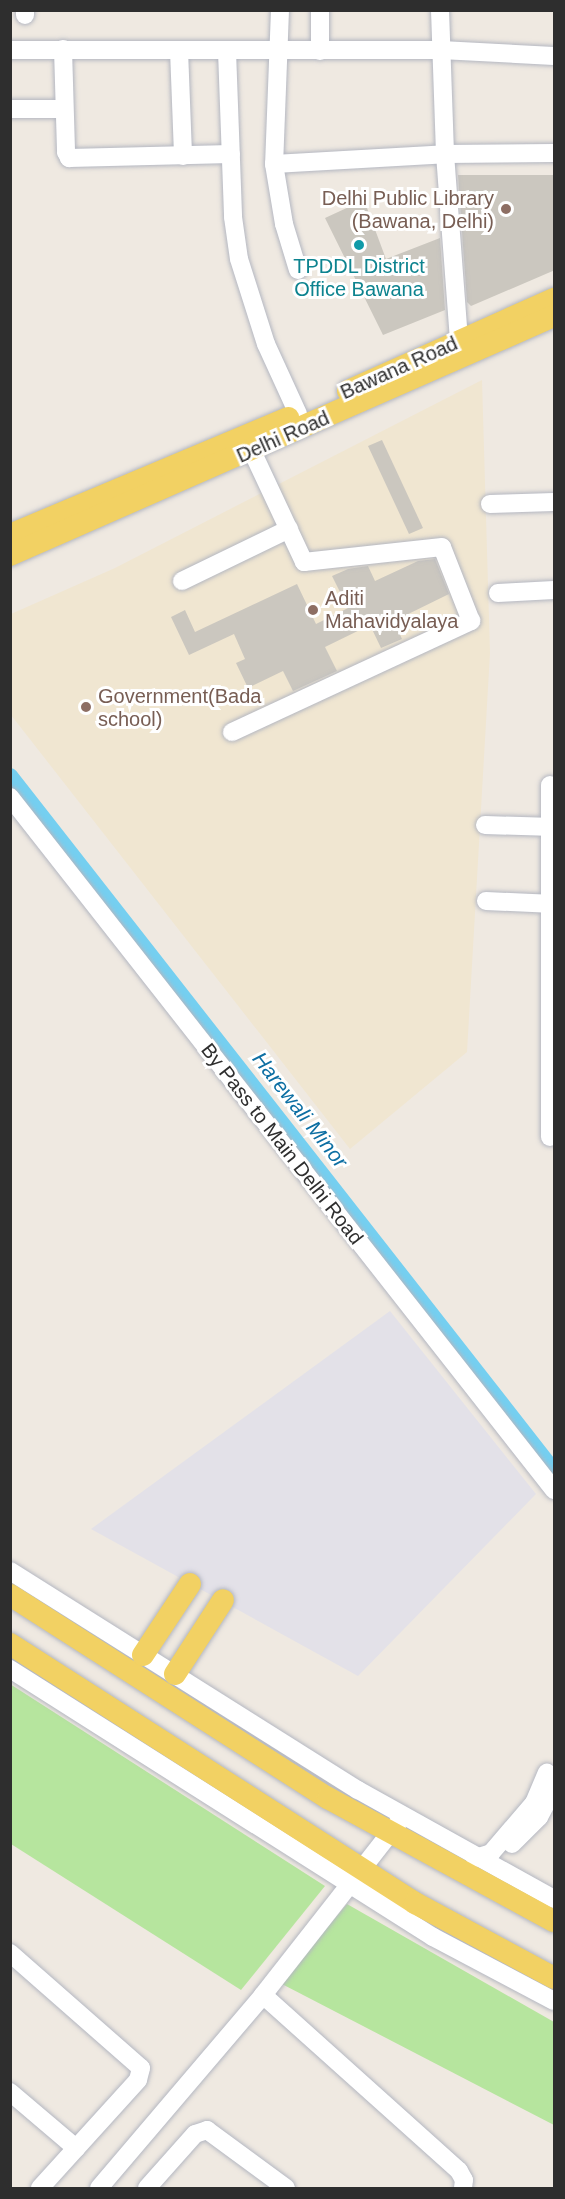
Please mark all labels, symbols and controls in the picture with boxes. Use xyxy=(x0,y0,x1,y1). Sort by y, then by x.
place label: Delhi Public Library (Bawana, Delhi) xyxy=(322,186,494,233)
marker: Delhi Public Library (Bawana, Delhi) xyxy=(499,202,513,216)
marker: TPDDL District Office Bawana xyxy=(352,238,366,252)
place label: TPDDL District Office Bawana xyxy=(293,254,425,301)
street label: Bawana Road xyxy=(337,331,461,405)
street label: Delhi Road xyxy=(233,406,333,468)
place label: Aditi Mahavidyalaya xyxy=(325,586,458,633)
marker: Aditi Mahavidyalaya xyxy=(306,603,320,617)
place label: Government(Bada school) xyxy=(98,684,261,731)
marker: Government(Bada school) xyxy=(79,700,93,714)
street label: By Pass to Main Delhi Road xyxy=(196,1039,368,1249)
water label: Harewali Minor xyxy=(247,1047,353,1173)

